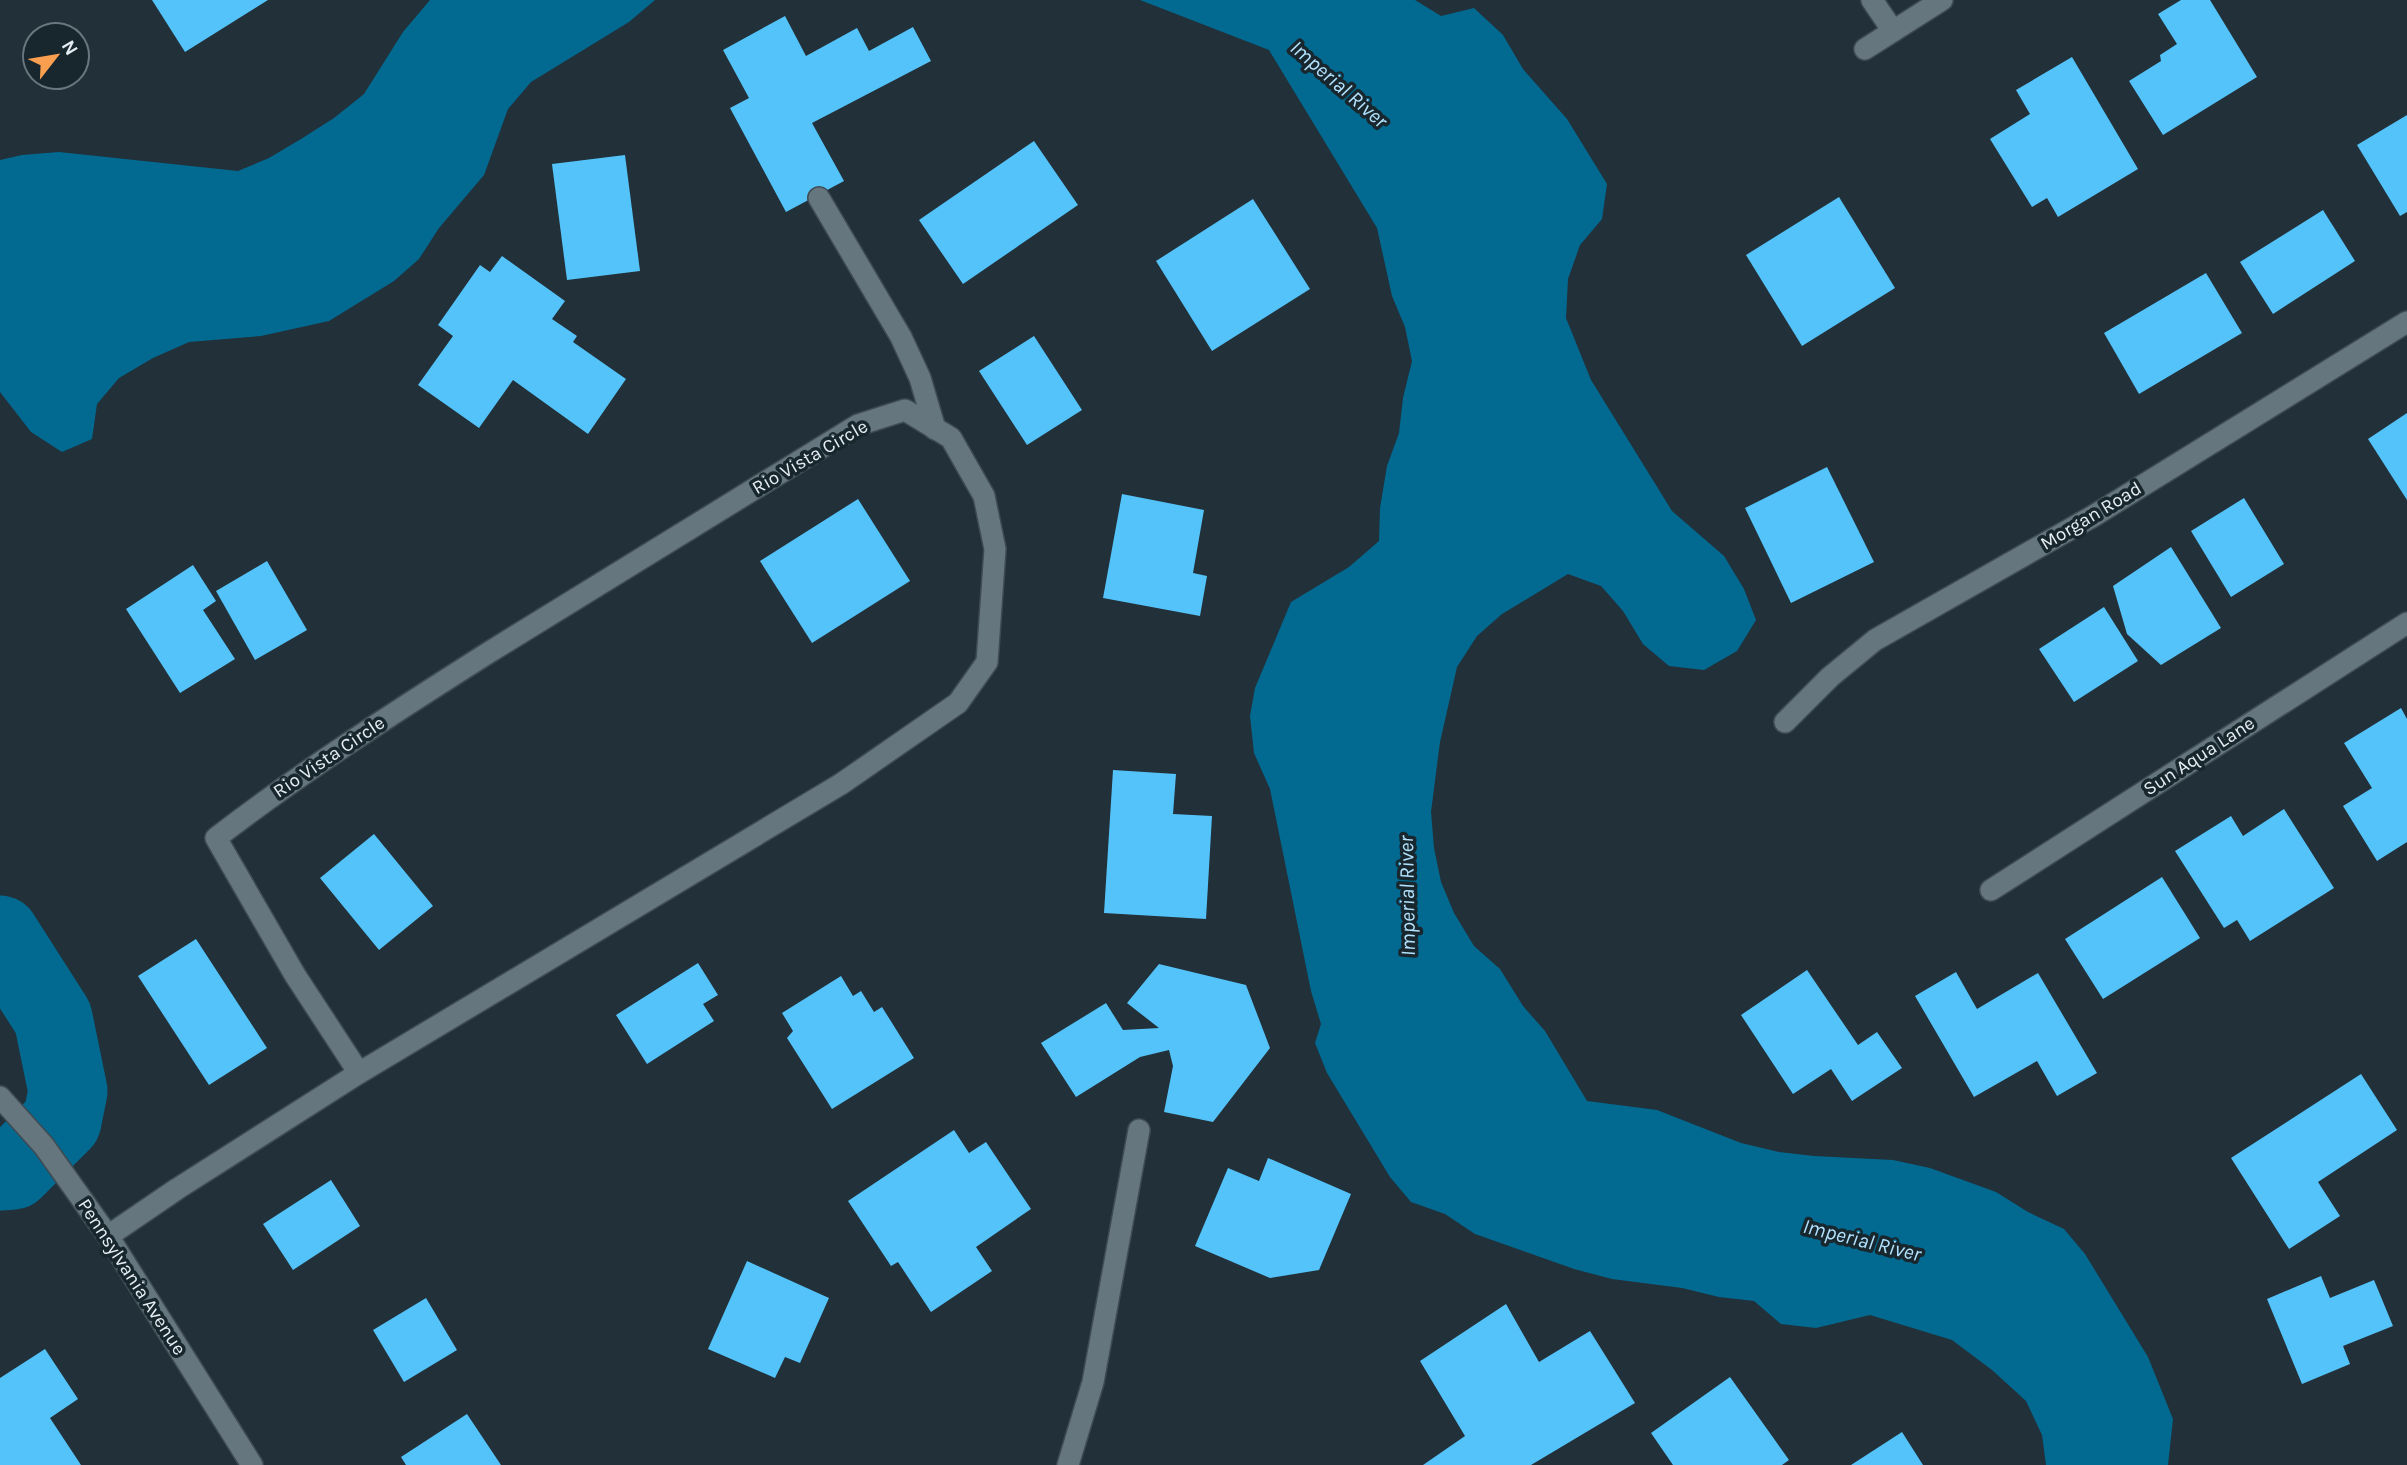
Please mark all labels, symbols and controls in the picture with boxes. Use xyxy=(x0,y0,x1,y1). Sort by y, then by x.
north arrow xyxy=(21,21,91,91)
water label: Imperial River xyxy=(1286,35,1393,133)
text: N xyxy=(57,36,83,59)
street label: Rio Vista Circle xyxy=(748,415,872,499)
street label: Morgan Road xyxy=(2036,477,2146,555)
street label: Rio Vista Circle xyxy=(269,712,389,802)
street label: Sun Aqua Lane xyxy=(2139,712,2259,800)
water label: Imperial River xyxy=(1394,835,1420,957)
street label: Pennsylvania Avenue xyxy=(73,1195,191,1359)
water label: Imperial River xyxy=(1800,1214,1924,1266)

